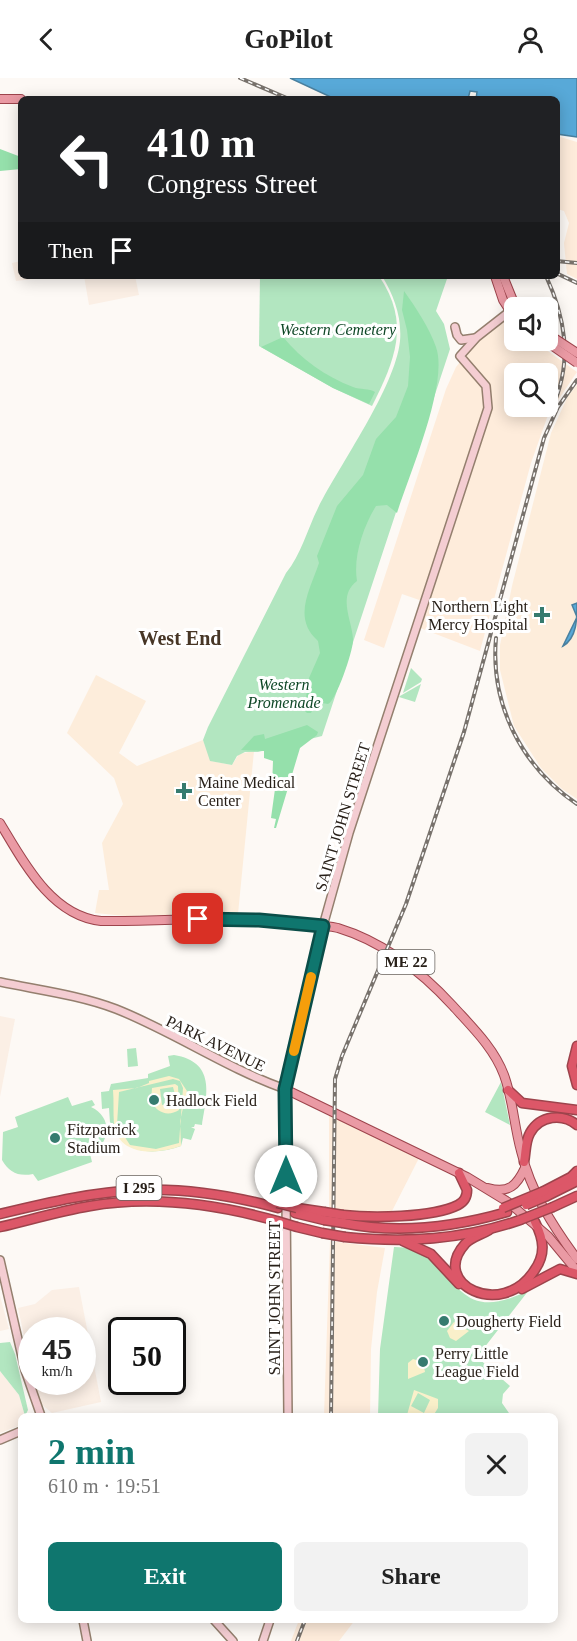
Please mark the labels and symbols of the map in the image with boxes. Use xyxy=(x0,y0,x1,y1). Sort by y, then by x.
park label: Western Cemetery xyxy=(280,321,397,339)
place label: Northern Light Mercy Hospital xyxy=(428,598,529,634)
marker: Northern Light Mercy Hospital xyxy=(533,606,551,624)
district label: West End xyxy=(139,627,221,649)
park label: Western Promenade xyxy=(246,676,321,711)
street label: SAINT JOHN STREET xyxy=(312,741,373,893)
place label: Maine Medical Center xyxy=(198,774,296,809)
marker: Maine Medical Center xyxy=(175,782,193,800)
pin xyxy=(172,893,223,944)
road number: ME 22 xyxy=(378,950,434,974)
street label: PARK AVENUE xyxy=(164,1012,268,1075)
place label: Hadlock Field xyxy=(166,1092,257,1109)
marker: Hadlock Field xyxy=(147,1093,161,1107)
place label: Fitzpatrick Stadium xyxy=(67,1121,136,1156)
marker: Fitzpatrick Stadium xyxy=(48,1131,62,1145)
position arrow xyxy=(254,1144,318,1208)
road number: I 295 xyxy=(116,1176,162,1200)
street label: SAINT JOHN STREET xyxy=(266,1221,283,1375)
place label: Dougherty Field xyxy=(456,1313,561,1331)
marker: Dougherty Field xyxy=(437,1314,451,1328)
speed limit sign: 50 xyxy=(108,1317,186,1395)
place label: Perry Little League Field xyxy=(435,1345,519,1381)
marker: Perry Little League Field xyxy=(416,1355,430,1369)

